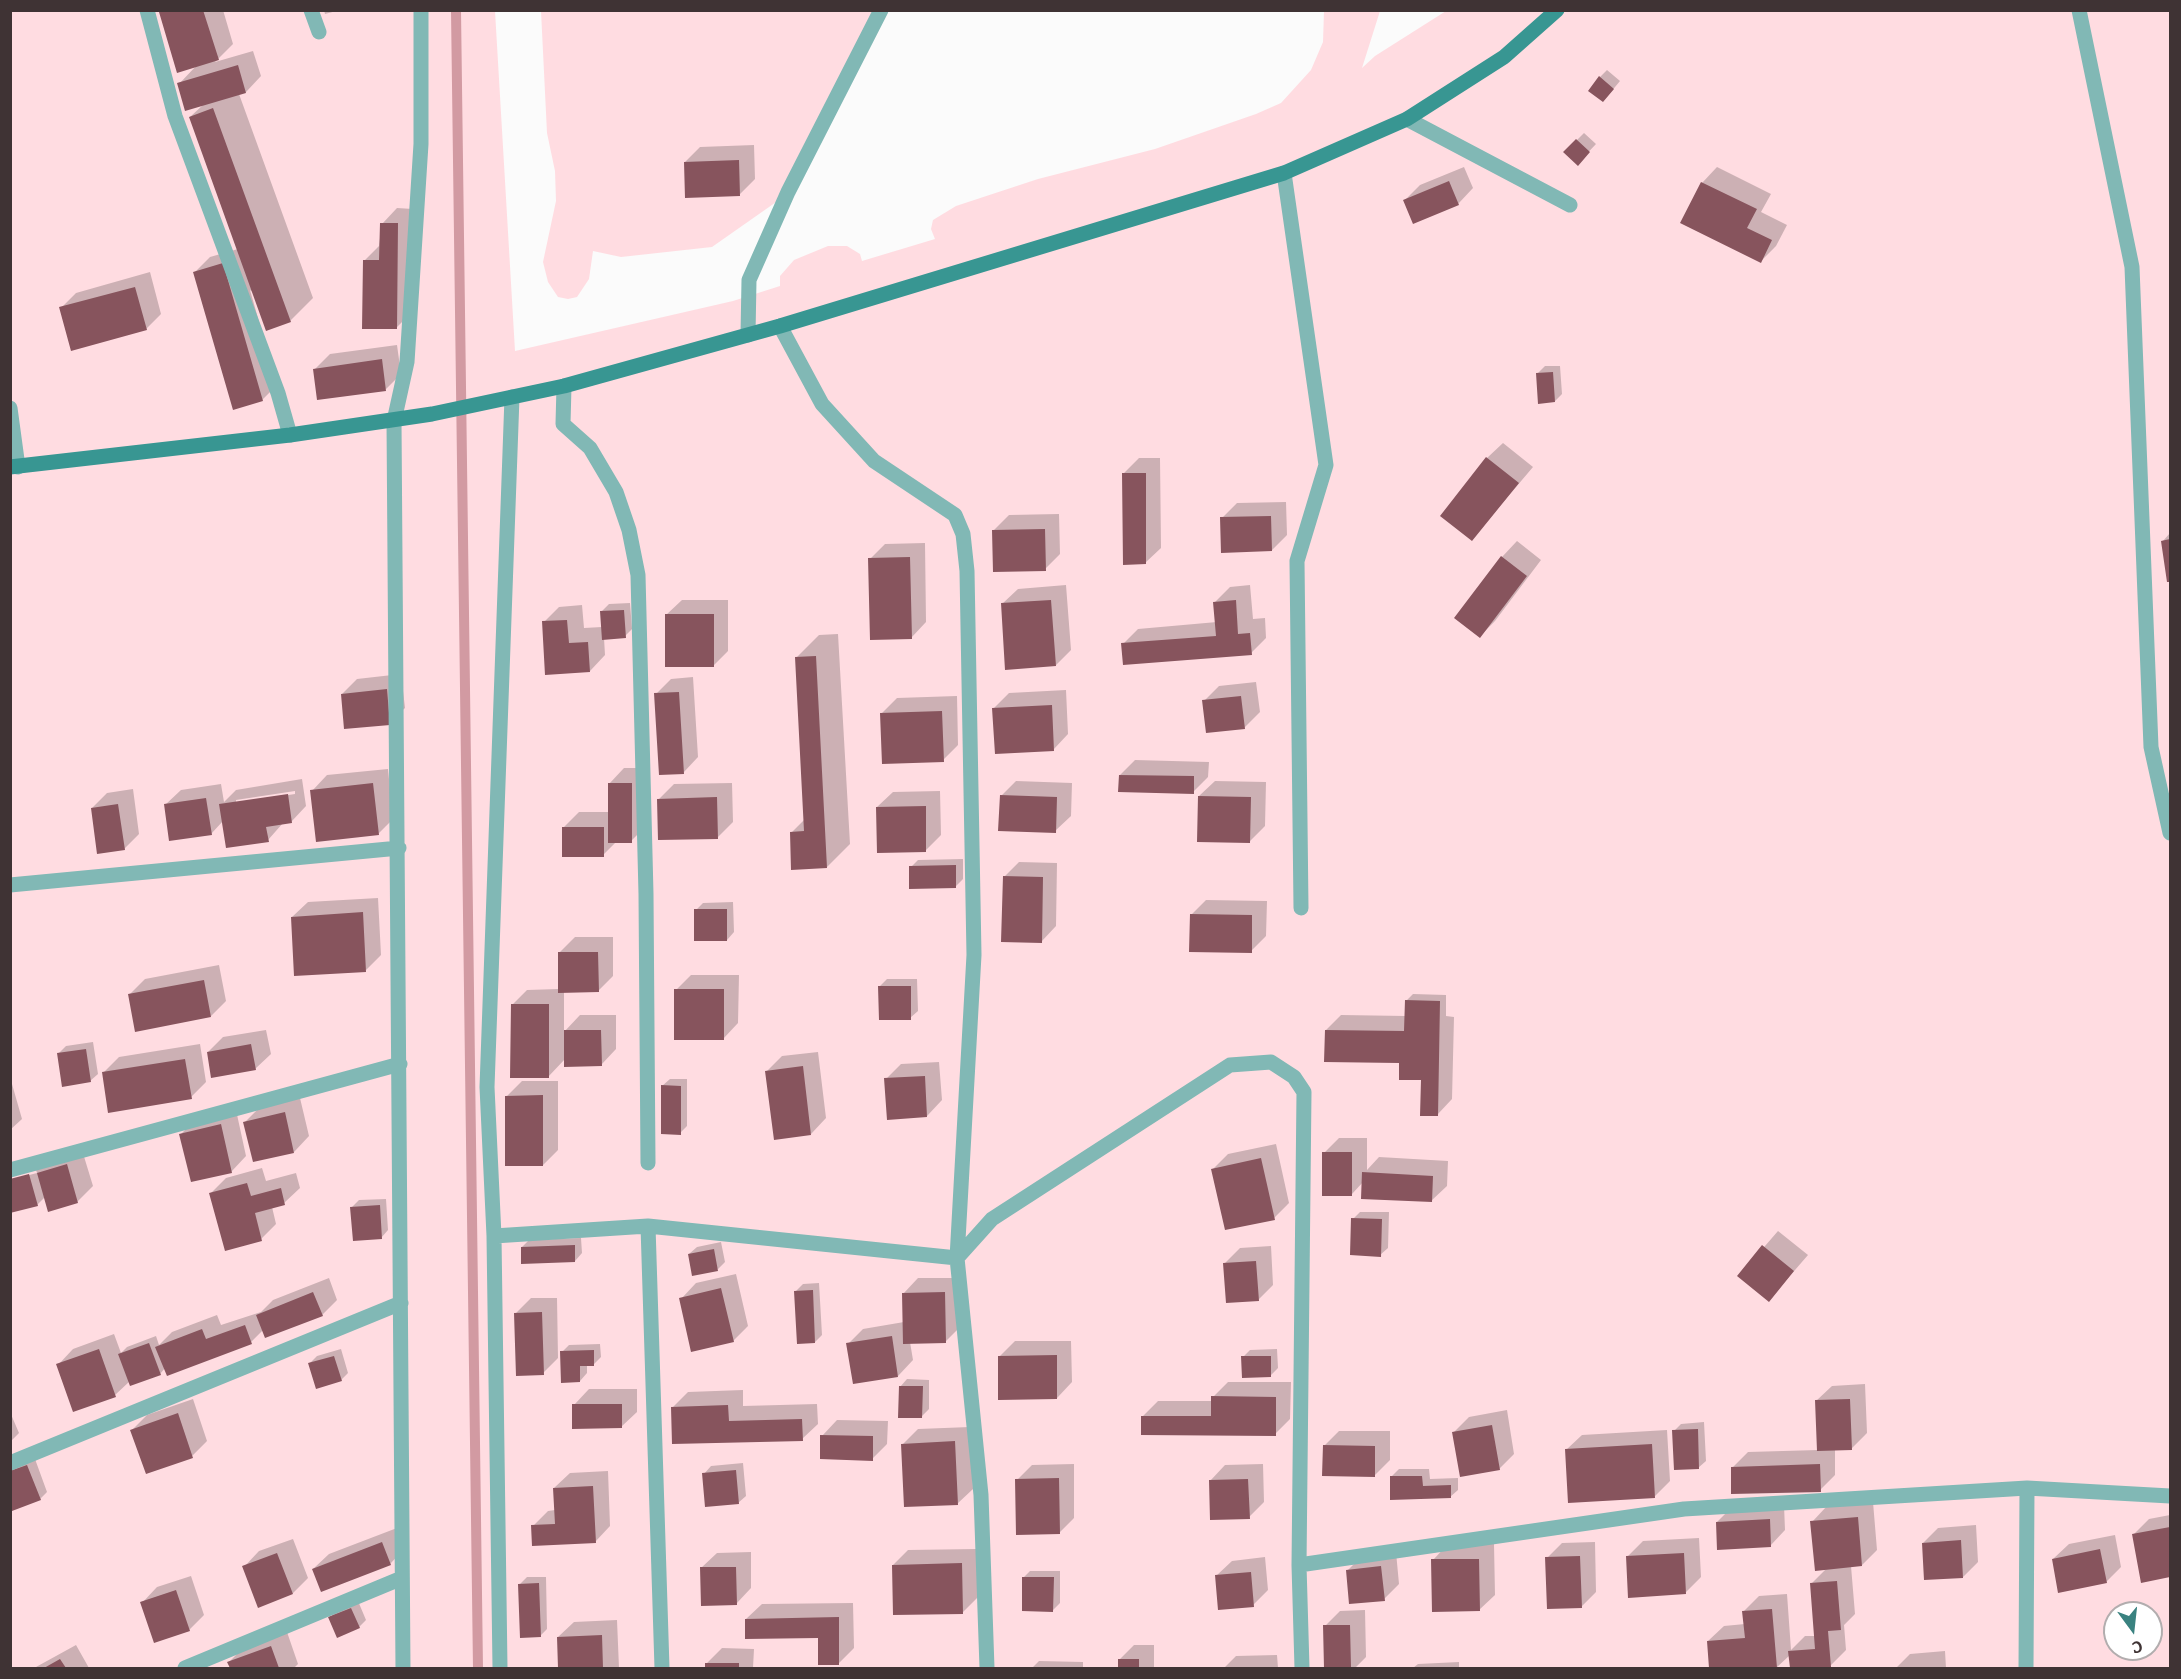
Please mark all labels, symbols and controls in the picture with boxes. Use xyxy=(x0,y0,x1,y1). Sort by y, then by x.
north arrow xyxy=(2103,1601,2163,1661)
text: С xyxy=(2130,1636,2145,1657)

